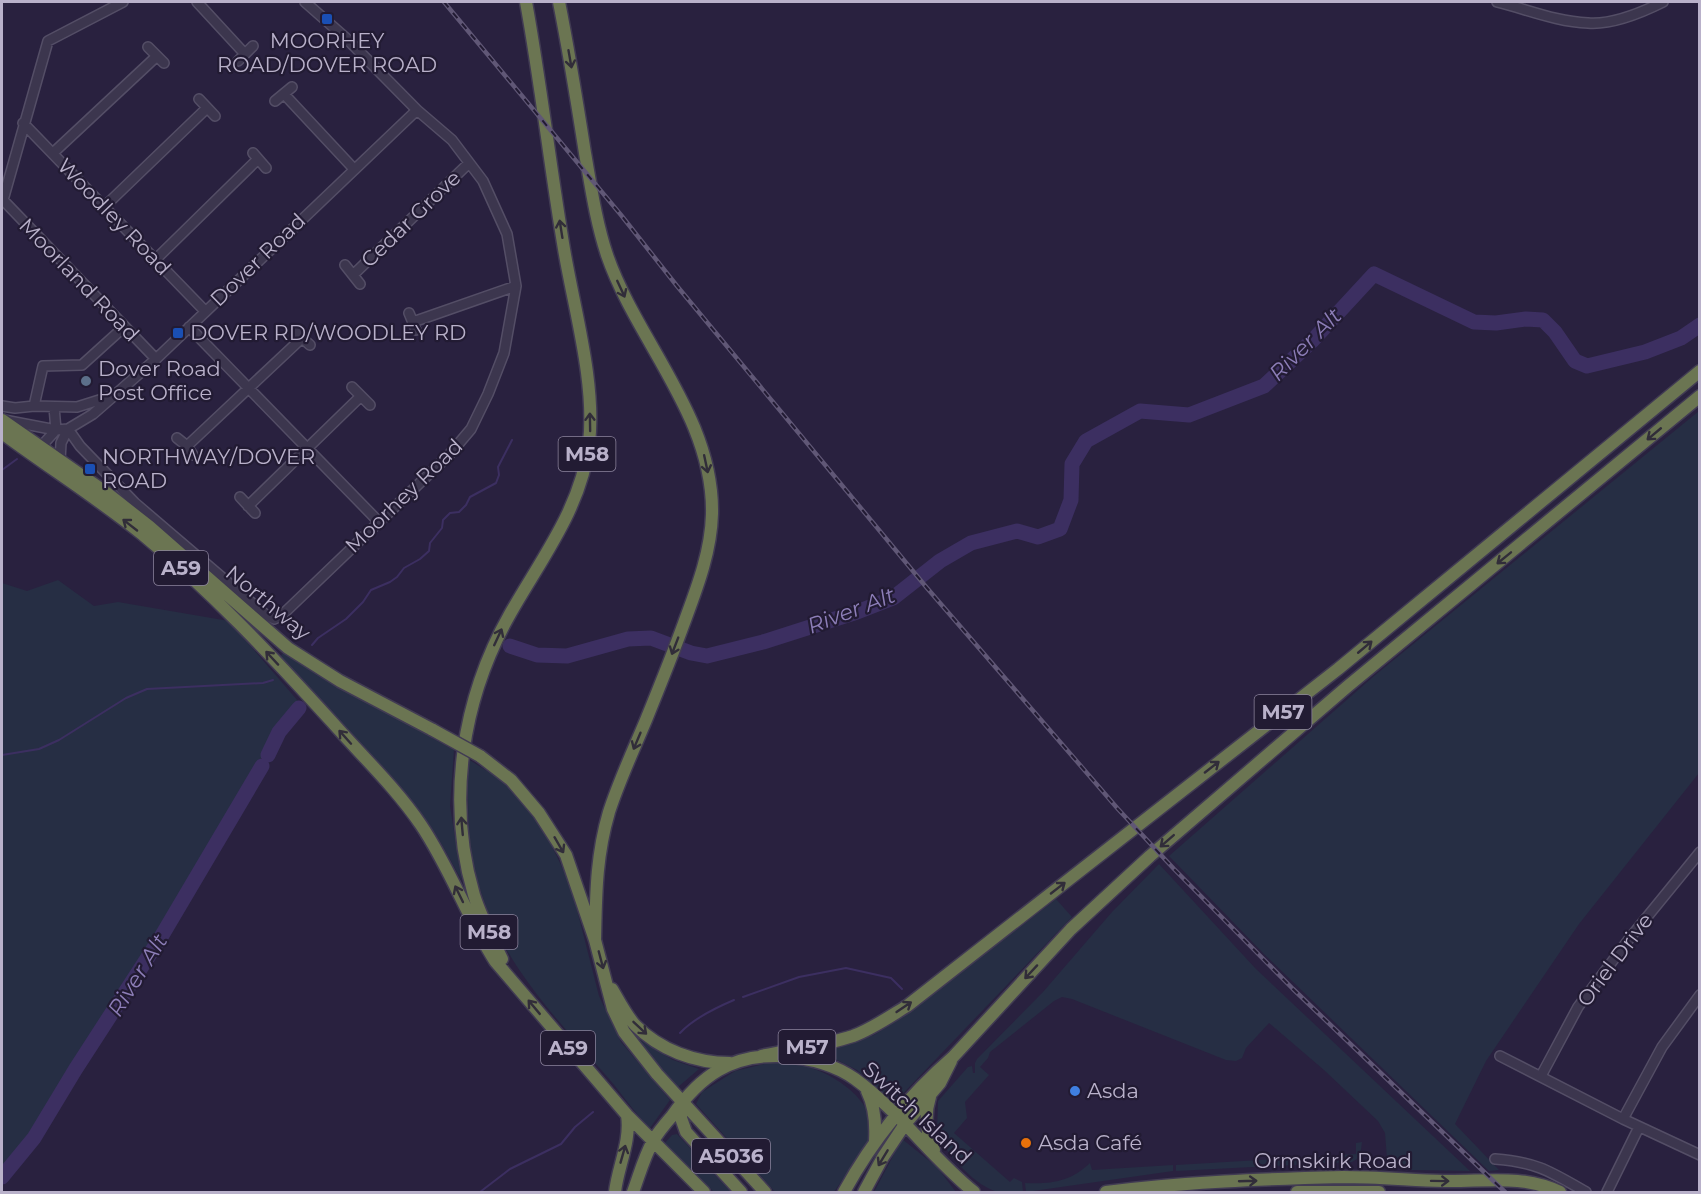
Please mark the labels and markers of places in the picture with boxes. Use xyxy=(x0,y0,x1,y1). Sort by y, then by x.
marker: MOORHEY ROAD/DOVER ROAD xyxy=(320,12,334,26)
place label: MOORHEY ROAD/DOVER ROAD xyxy=(217,28,437,77)
place label: DOVER RD/WOODLEY RD xyxy=(190,320,466,345)
marker: DOVER RD/WOODLEY RD xyxy=(171,326,185,340)
place label: Dover Road Post Office xyxy=(98,356,221,405)
marker: Dover Road Post Office xyxy=(79,374,93,388)
place label: NORTHWAY/DOVER ROAD xyxy=(102,444,315,493)
marker: NORTHWAY/DOVER ROAD xyxy=(83,462,97,476)
place label: Asda xyxy=(1087,1078,1139,1103)
marker: Asda xyxy=(1068,1084,1082,1098)
place label: Asda Café xyxy=(1038,1130,1142,1155)
marker: Asda Café xyxy=(1019,1136,1033,1150)

